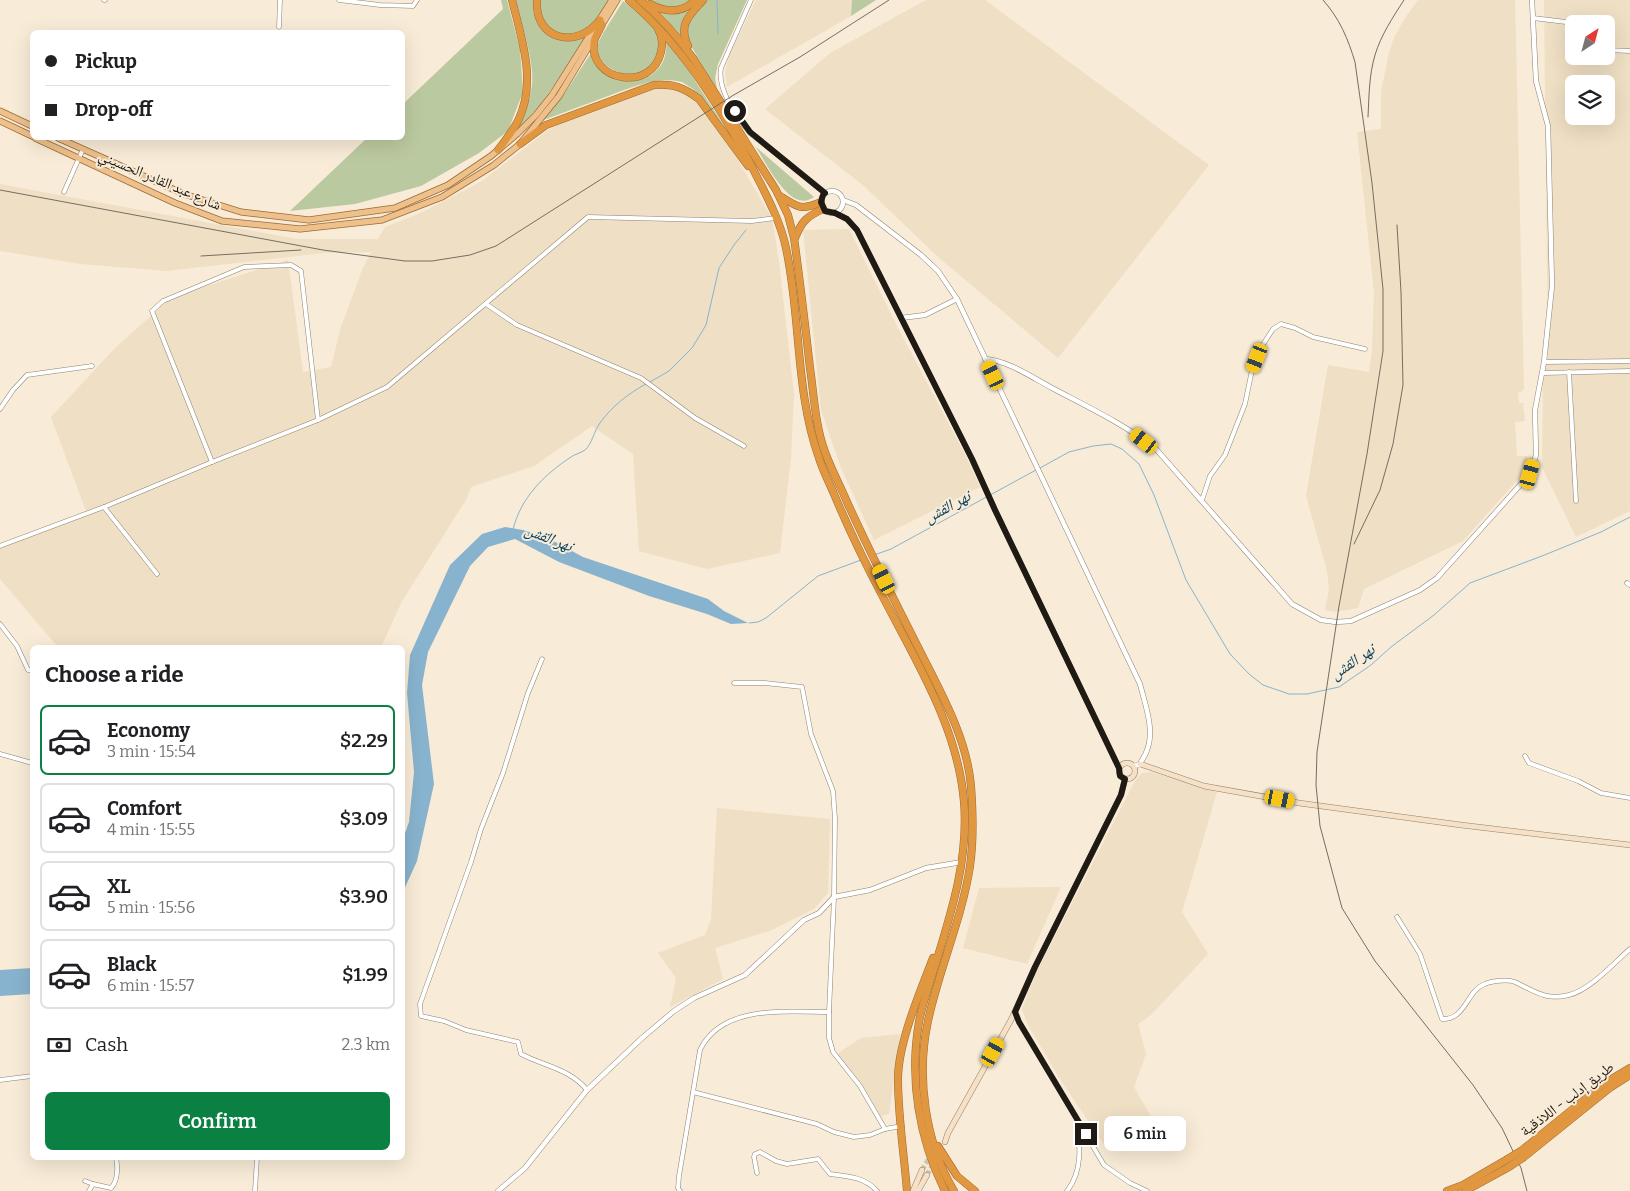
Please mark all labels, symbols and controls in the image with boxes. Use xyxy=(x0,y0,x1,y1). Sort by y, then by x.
north arrow xyxy=(1565,15,1615,65)
map controls xyxy=(1565,15,1615,125)
text: Pickup xyxy=(75,50,137,73)
button: layers xyxy=(1565,75,1615,125)
text: Drop-off xyxy=(75,98,153,121)
route start xyxy=(724,100,746,122)
street label: شارع عبد القادر الحسيني xyxy=(95,146,224,217)
car xyxy=(1244,341,1269,375)
car xyxy=(979,358,1006,392)
car xyxy=(1127,426,1160,456)
car xyxy=(1518,458,1541,490)
water label: نهر القش xyxy=(921,485,976,528)
water label: نهر القش xyxy=(522,520,578,557)
car xyxy=(870,562,897,596)
water label: نهر القش xyxy=(1326,638,1381,684)
text: Choose a ride xyxy=(45,661,184,688)
icon: car xyxy=(47,718,92,763)
text: Economy xyxy=(107,719,190,742)
text: $2.29 xyxy=(340,729,388,752)
text: 3 min · 15:54 xyxy=(107,742,196,761)
car xyxy=(1263,789,1296,809)
icon: car xyxy=(47,796,92,841)
text: Comfort xyxy=(107,797,182,820)
text: $3.09 xyxy=(340,807,388,830)
text: 4 min · 15:55 xyxy=(107,820,195,839)
icon: car xyxy=(47,874,92,919)
text: XL xyxy=(107,875,131,898)
text: $3.90 xyxy=(339,885,388,908)
text: 5 min · 15:56 xyxy=(107,898,195,917)
icon: car xyxy=(47,952,92,997)
text: Black xyxy=(107,953,157,976)
text: $1.99 xyxy=(342,963,388,986)
text: 6 min · 15:57 xyxy=(107,976,194,995)
icon: cash xyxy=(45,1031,73,1059)
text: Cash xyxy=(85,1033,128,1056)
text: 2.3 km xyxy=(342,1035,390,1054)
car xyxy=(979,1035,1006,1069)
street label: طريق إدلب - اللاذقية xyxy=(1517,1058,1618,1141)
button: Confirm xyxy=(45,1092,390,1150)
callout: 6 min xyxy=(1104,1116,1186,1152)
route end xyxy=(1075,1123,1097,1145)
text: 6 min xyxy=(1124,1124,1166,1143)

